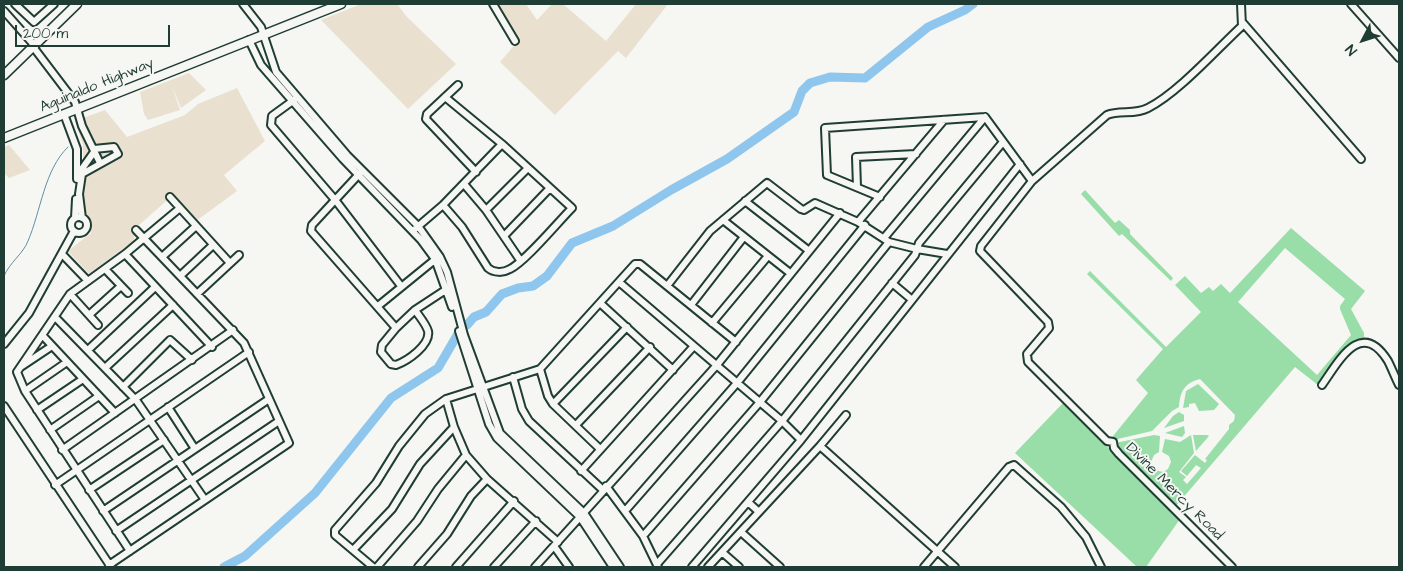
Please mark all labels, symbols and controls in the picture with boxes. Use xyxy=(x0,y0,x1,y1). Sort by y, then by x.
scale bar xyxy=(18,15,172,47)
north arrow xyxy=(1338,15,1388,65)
text: 200 m xyxy=(23,23,68,44)
text: N xyxy=(1341,40,1362,59)
street label: Aguinaldo Highway xyxy=(37,55,157,117)
street label: Divine Mercy Road xyxy=(1121,439,1227,545)

